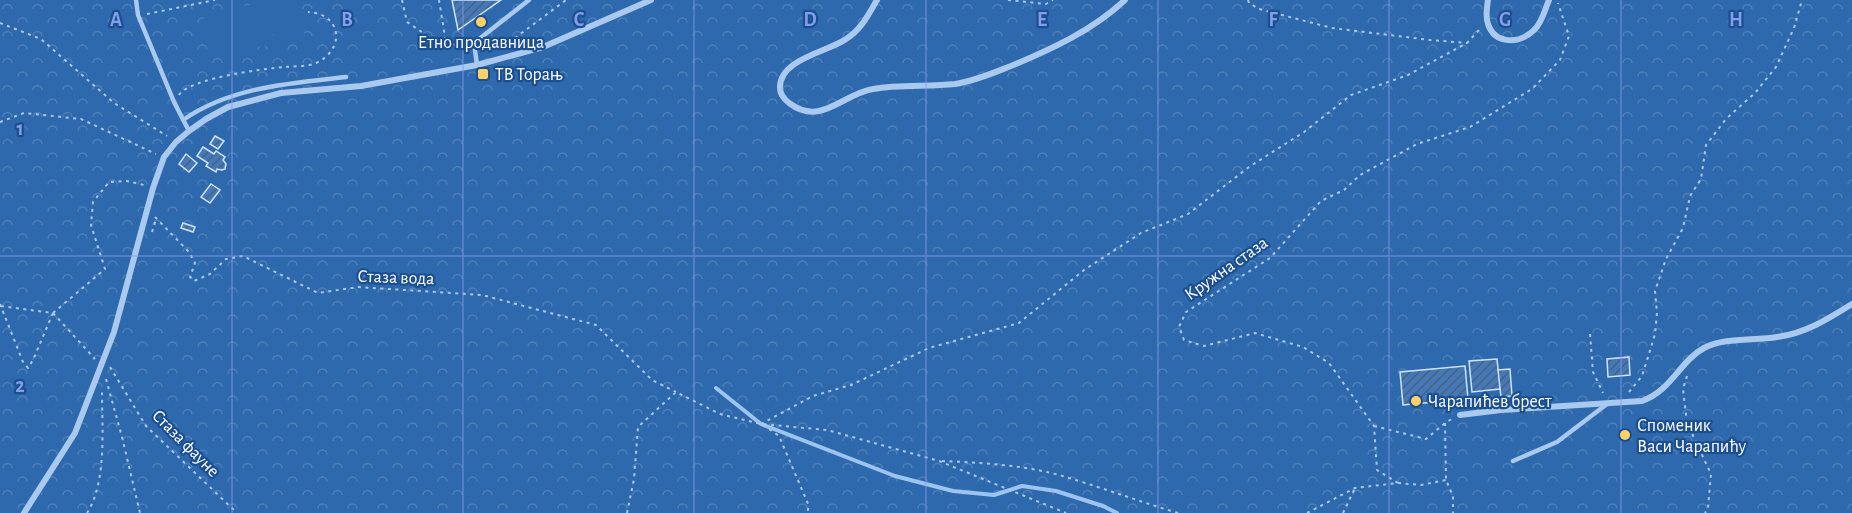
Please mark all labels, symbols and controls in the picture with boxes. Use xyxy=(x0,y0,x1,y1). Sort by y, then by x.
text: A xyxy=(110,10,122,30)
text: B xyxy=(341,10,353,30)
text: C xyxy=(574,10,585,30)
text: D xyxy=(803,10,817,30)
text: E xyxy=(1037,10,1047,30)
text: F xyxy=(1268,10,1278,30)
text: G xyxy=(1499,10,1511,30)
text: H xyxy=(1729,10,1743,30)
marker: Етно продавница xyxy=(474,15,488,29)
place label: Етно продавница xyxy=(418,34,544,52)
place label: ТВ Торањ xyxy=(495,66,563,84)
marker: ТВ Торањ xyxy=(476,67,490,81)
text: 1 xyxy=(16,119,24,139)
street label: Кружна стаза xyxy=(1182,234,1271,304)
street label: Стаза вода xyxy=(357,268,435,288)
text: 2 xyxy=(15,376,25,396)
place label: Чарапићев брест xyxy=(1428,392,1552,411)
marker: Чарапићев брест xyxy=(1409,394,1423,408)
street label: Стаза фауне xyxy=(148,407,222,481)
place label: Споменик Васи Чарапићу xyxy=(1637,417,1746,456)
marker: Споменик Васи Чарапићу xyxy=(1618,428,1632,442)

